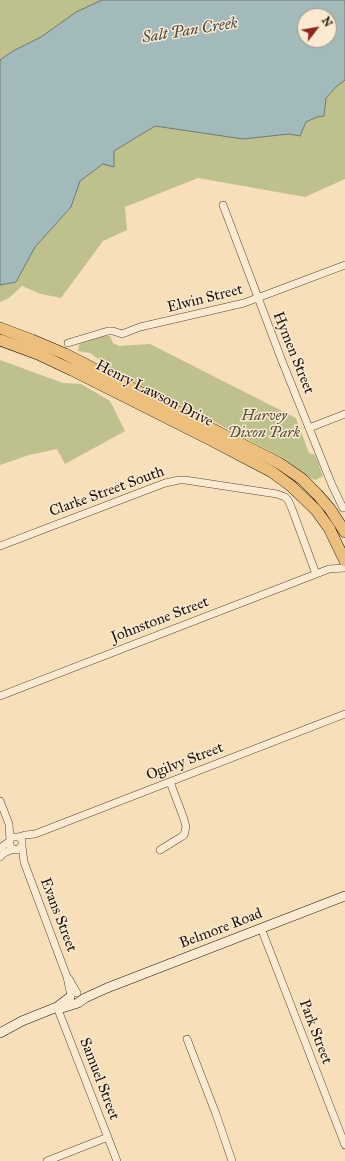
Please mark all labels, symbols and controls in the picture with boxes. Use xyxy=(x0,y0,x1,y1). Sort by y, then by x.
north arrow xyxy=(297,8,337,48)
water label: Salt Pan Creek xyxy=(141,14,239,48)
text: N xyxy=(319,15,335,29)
street label: Elwin Street xyxy=(165,281,245,317)
street label: Hymen Street xyxy=(268,309,318,397)
street label: Henry Lawson Drive xyxy=(92,357,216,431)
park label: Harvey Dixon Park xyxy=(228,407,300,442)
street label: Clarke Street South xyxy=(47,463,167,521)
street label: Johnstone Street xyxy=(109,593,211,647)
street label: Ogilvy Street xyxy=(144,739,226,785)
street label: Evans Street xyxy=(36,875,80,955)
street label: Belmore Road xyxy=(177,905,265,953)
street label: Park Street xyxy=(294,997,336,1067)
street label: Samuel Street xyxy=(75,1036,123,1122)

